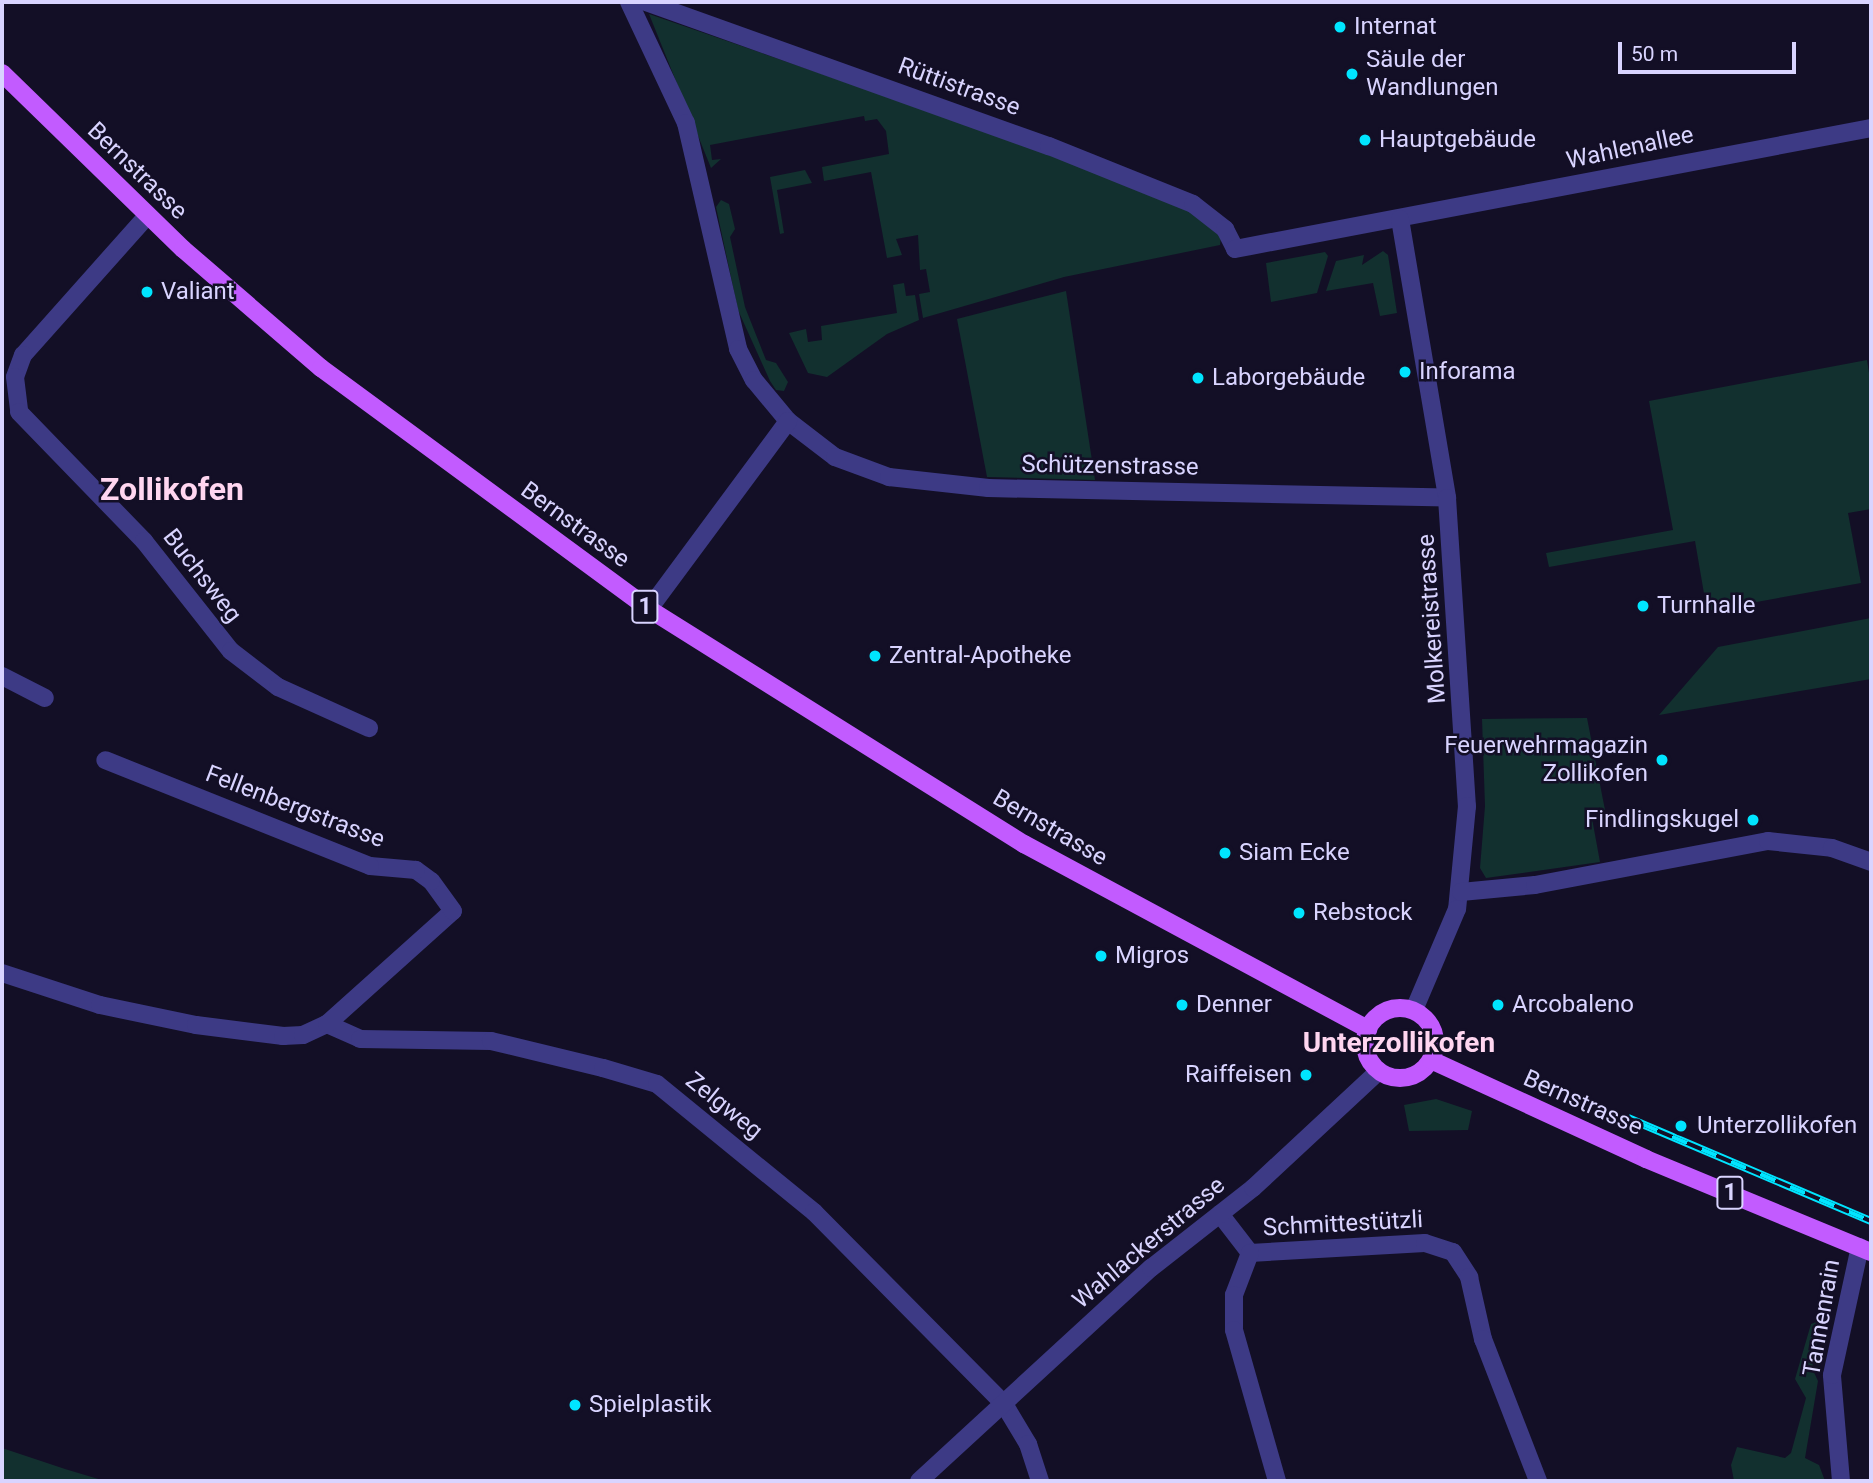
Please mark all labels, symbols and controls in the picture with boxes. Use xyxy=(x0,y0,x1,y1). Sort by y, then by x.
place label: Internat xyxy=(1354,13,1437,41)
marker: Internat xyxy=(1332,19,1348,35)
scale bar xyxy=(1621,28,1800,72)
text: 50 m xyxy=(1631,42,1678,66)
place label: Säule der Wandlungen xyxy=(1366,46,1499,102)
street label: Rüttistrasse xyxy=(894,52,1024,122)
marker: Säule der Wandlungen xyxy=(1344,66,1360,82)
street label: Bernstrasse xyxy=(81,116,193,226)
street label: Wahlenallee xyxy=(1564,120,1696,176)
place label: Hauptgebäude xyxy=(1379,126,1536,154)
marker: Hauptgebäude xyxy=(1357,132,1373,148)
place label: Valiant xyxy=(161,278,235,306)
marker: Valiant xyxy=(139,284,155,300)
place label: Inforama xyxy=(1419,358,1516,386)
place label: Laborgebäude xyxy=(1212,364,1365,392)
marker: Inforama xyxy=(1397,364,1413,380)
marker: Laborgebäude xyxy=(1190,370,1206,386)
street label: Schützenstrasse xyxy=(1021,450,1199,482)
district label: Zollikofen xyxy=(100,470,244,508)
street label: Bernstrasse xyxy=(515,476,635,574)
street label: Buchsweg xyxy=(157,524,247,628)
street label: Molkereistrasse xyxy=(1412,533,1452,705)
road number: 1 xyxy=(631,587,659,626)
place label: Turnhalle xyxy=(1657,592,1755,620)
marker: Turnhalle xyxy=(1635,598,1651,614)
place label: Zentral-Apotheke xyxy=(889,642,1071,670)
marker: Zentral-Apotheke xyxy=(867,648,883,664)
place label: Feuerwehrmagazin Zollikofen xyxy=(1444,732,1648,788)
marker: Feuerwehrmagazin Zollikofen xyxy=(1654,752,1670,768)
street label: Fellenbergstrasse xyxy=(201,760,389,854)
street label: Bernstrasse xyxy=(988,784,1112,872)
place label: Findlingskugel xyxy=(1585,806,1739,834)
marker: Findlingskugel xyxy=(1745,812,1761,828)
place label: Siam Ecke xyxy=(1239,839,1350,867)
marker: Siam Ecke xyxy=(1217,845,1233,861)
place label: Rebstock xyxy=(1313,899,1412,927)
marker: Rebstock xyxy=(1291,905,1307,921)
place label: Migros xyxy=(1115,942,1189,970)
marker: Migros xyxy=(1093,948,1109,964)
place label: Denner xyxy=(1196,991,1272,1019)
place label: Arcobaleno xyxy=(1512,991,1634,1019)
marker: Denner xyxy=(1174,997,1190,1013)
marker: Arcobaleno xyxy=(1490,997,1506,1013)
district label: Unterzollikofen xyxy=(1303,1026,1495,1060)
place label: Raiffeisen xyxy=(1185,1061,1292,1089)
street label: Bernstrasse xyxy=(1519,1064,1647,1142)
street label: Zelgweg xyxy=(680,1066,768,1146)
marker: Raiffeisen xyxy=(1298,1067,1314,1083)
place label: Unterzollikofen xyxy=(1697,1112,1857,1140)
marker: Unterzollikofen xyxy=(1671,1116,1691,1136)
street label: Wahlackerstrasse xyxy=(1067,1171,1231,1315)
road number: 1 xyxy=(1716,1174,1744,1212)
street label: Schmittestützli xyxy=(1262,1205,1424,1243)
street label: Tannenrain xyxy=(1798,1257,1846,1379)
place label: Spielplastik xyxy=(589,1391,712,1419)
marker: Spielplastik xyxy=(567,1397,583,1413)

